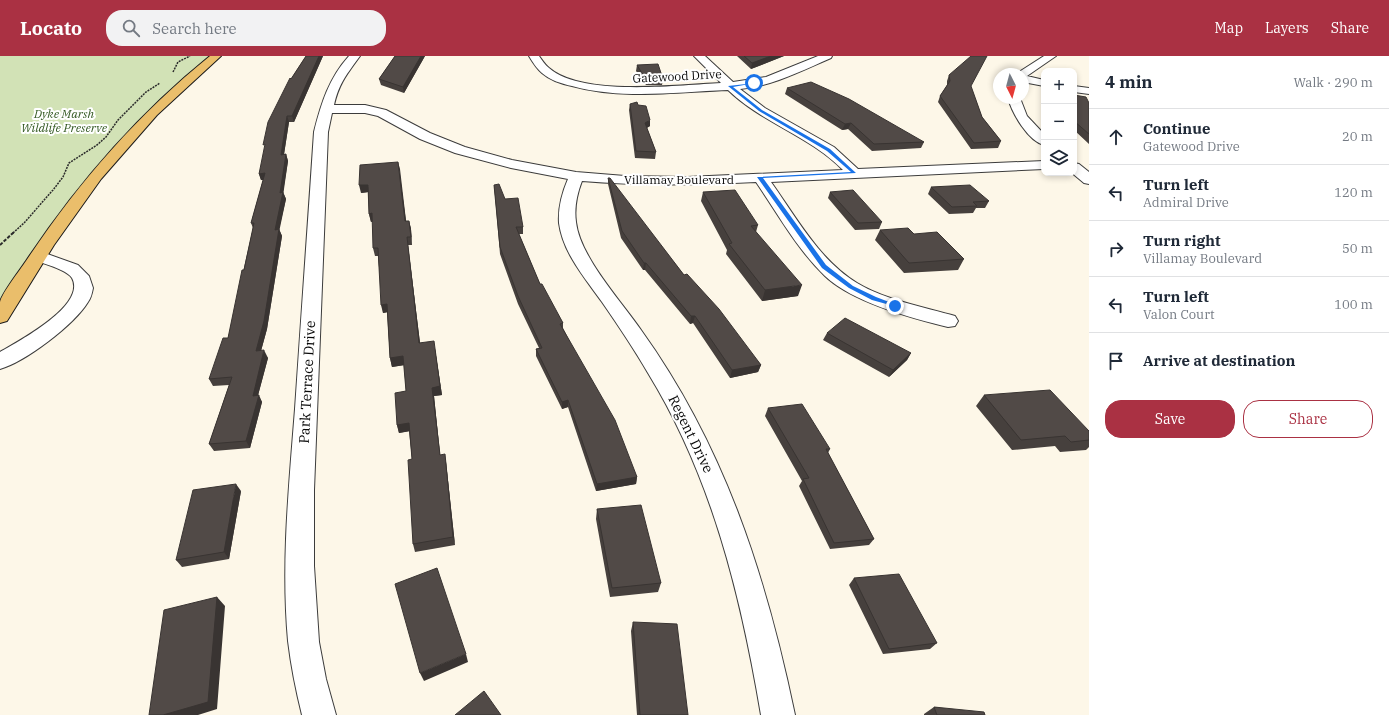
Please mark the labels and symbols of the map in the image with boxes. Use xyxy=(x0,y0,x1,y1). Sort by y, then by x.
street label: Gatewood Drive xyxy=(632,66,722,86)
north arrow xyxy=(993,68,1029,104)
route start xyxy=(745,74,763,92)
park label: Dyke Marsh Wildlife Preserve xyxy=(21,106,108,135)
street label: Villamay Boulevard xyxy=(624,172,734,187)
route end xyxy=(886,297,904,315)
street label: Park Terrace Drive xyxy=(295,320,319,444)
street label: Regent Drive xyxy=(664,392,718,476)

